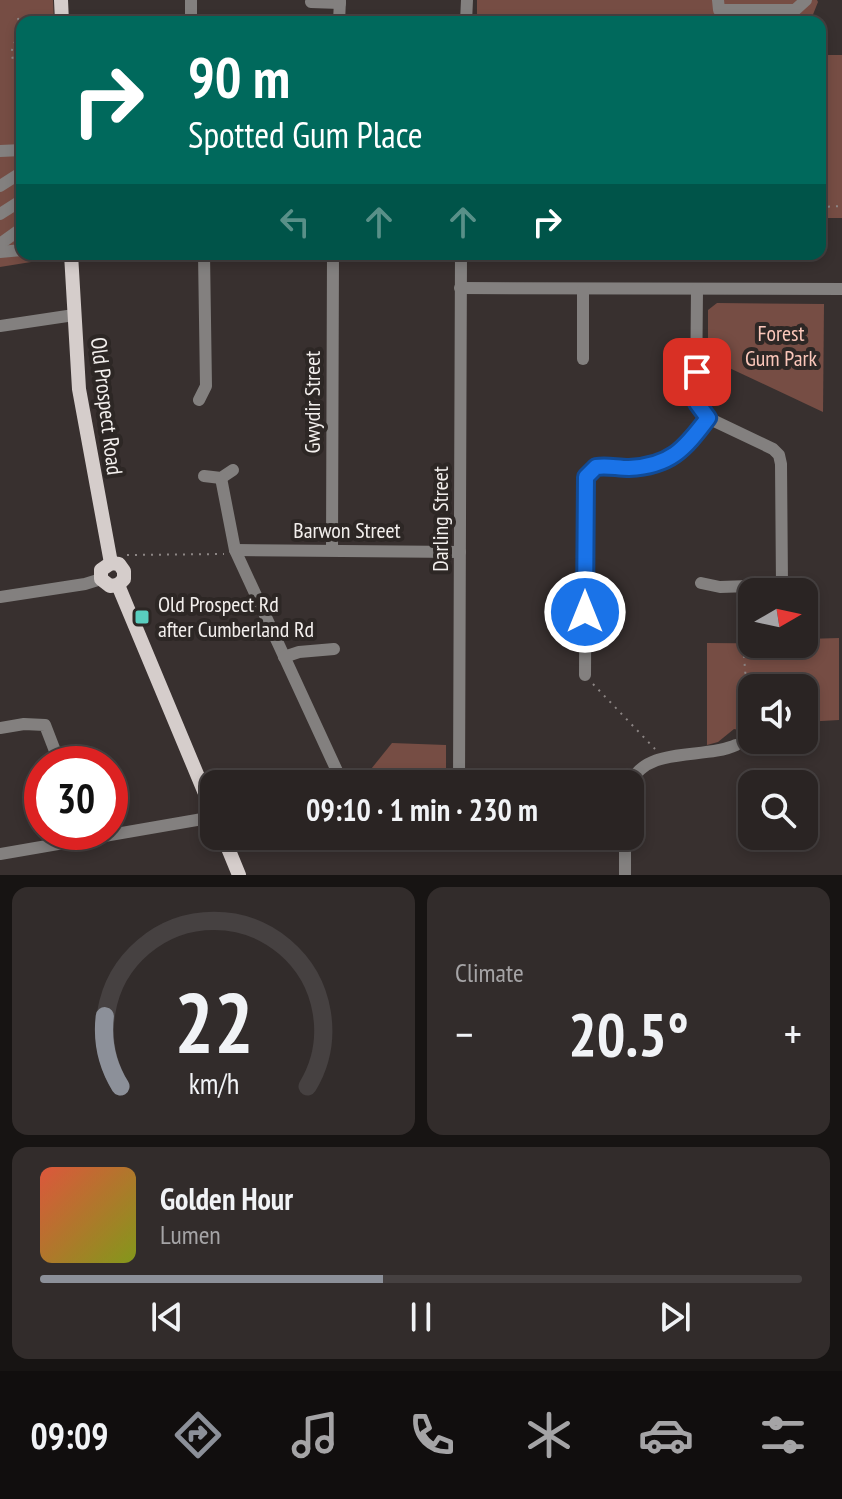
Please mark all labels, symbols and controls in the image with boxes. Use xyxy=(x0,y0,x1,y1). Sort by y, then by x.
text: 90 m xyxy=(188,41,290,113)
icon: right xyxy=(56,48,160,152)
text: Spotted Gum Place xyxy=(188,111,423,158)
icon: left xyxy=(273,200,317,244)
icon: ahead xyxy=(357,200,401,244)
icon: ahead xyxy=(441,200,485,244)
icon: right xyxy=(525,200,569,244)
park label: Forest Gum Park xyxy=(745,319,817,372)
street label: Old Prospect Road xyxy=(85,336,129,476)
pin xyxy=(663,338,731,406)
icon: arrive xyxy=(675,350,719,394)
street label: Gwydir Street xyxy=(298,351,326,453)
street label: Darling Street xyxy=(426,466,454,572)
street label: Barwon Street xyxy=(293,516,401,544)
position arrow xyxy=(543,570,627,654)
north arrow xyxy=(738,578,818,658)
map controls xyxy=(738,578,818,850)
place label: Old Prospect Rd after Cumberland Rd xyxy=(158,590,314,643)
marker: Old Prospect Rd after Cumberland Rd xyxy=(133,608,151,626)
button: sound xyxy=(738,674,818,754)
speed limit sign: 30 xyxy=(24,746,128,850)
button: search xyxy=(738,770,818,850)
text: 09:10 · 1 min · 230 m xyxy=(306,790,538,829)
text: Climate xyxy=(455,956,524,989)
text: 22 xyxy=(174,968,253,1076)
text: 20.5° xyxy=(568,995,689,1073)
text: − xyxy=(455,1005,473,1062)
text: + xyxy=(784,1005,802,1062)
text: km/h xyxy=(188,1065,239,1102)
text: Golden Hour xyxy=(160,1179,293,1218)
text: Lumen xyxy=(160,1218,221,1251)
icon: previous xyxy=(145,1295,189,1339)
icon: pause xyxy=(399,1295,443,1339)
icon: next xyxy=(653,1295,697,1339)
icon: directions xyxy=(170,1407,226,1463)
icon: music xyxy=(287,1407,343,1463)
icon: phone xyxy=(404,1407,460,1463)
icon: climate xyxy=(521,1407,577,1463)
icon: car xyxy=(638,1407,694,1463)
icon: filters xyxy=(755,1407,811,1463)
text: 09:09 xyxy=(31,1412,108,1459)

